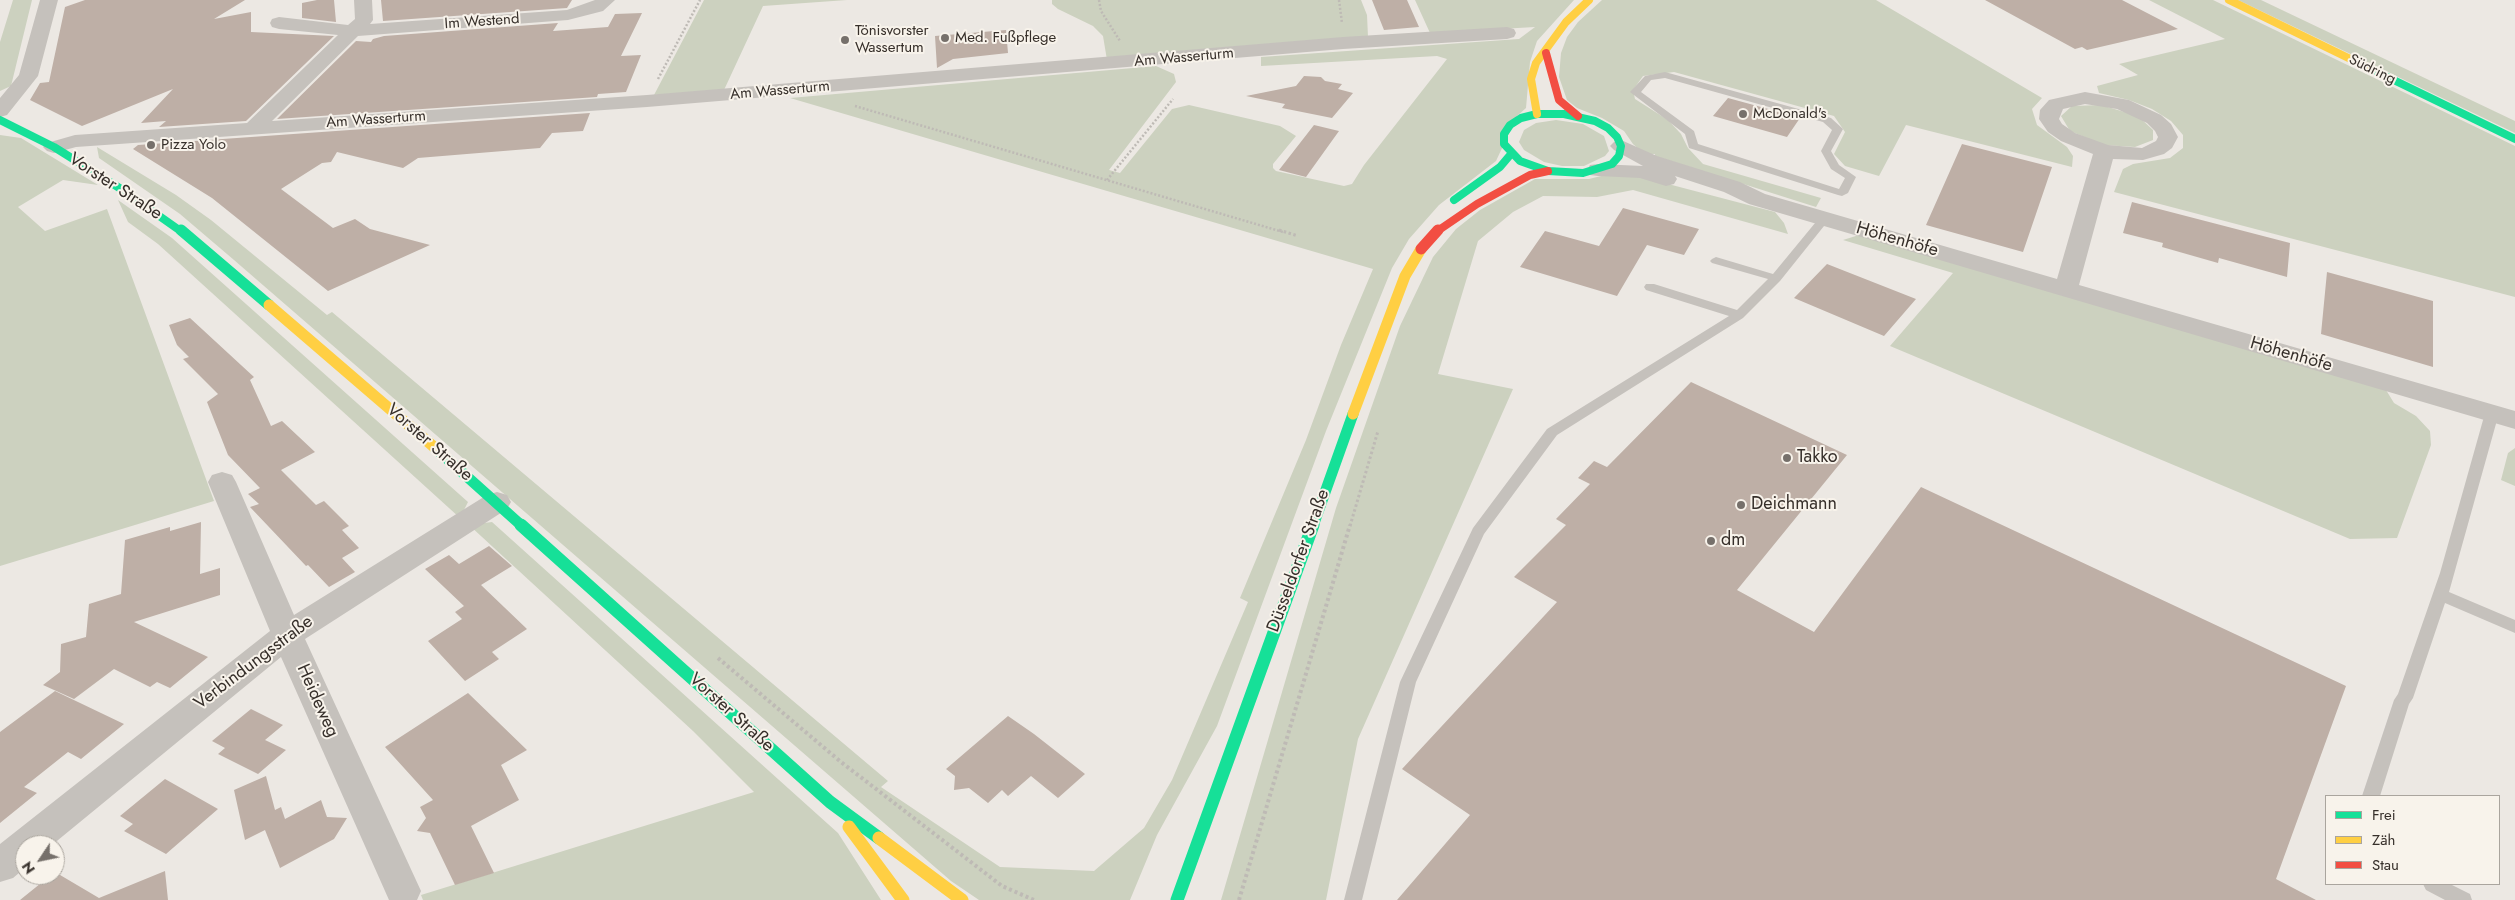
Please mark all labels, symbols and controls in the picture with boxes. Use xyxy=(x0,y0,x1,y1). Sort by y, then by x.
street label: Im Westend xyxy=(444,10,520,34)
place label: Tönisvorster Wassertum xyxy=(855,22,929,57)
place label: Med. Fußpflege xyxy=(955,29,1056,47)
marker: Med. Fußpflege xyxy=(939,32,951,44)
marker: Tönisvorster Wassertum xyxy=(839,34,851,46)
street label: Am Wasserturm xyxy=(1133,45,1235,71)
street label: Südring xyxy=(2346,51,2398,89)
street label: Am Wasserturm xyxy=(729,78,831,104)
place label: McDonald's xyxy=(1753,105,1827,123)
street label: Am Wasserturm xyxy=(326,108,426,132)
marker: McDonald's xyxy=(1737,108,1749,120)
place label: Pizza Yolo xyxy=(161,136,226,154)
marker: Pizza Yolo xyxy=(145,139,157,151)
street label: Vorster Straße xyxy=(64,149,166,225)
street label: Höhenhöfe xyxy=(1853,218,1941,262)
street label: Höhenhöfe xyxy=(2247,333,2335,377)
street label: Vorster Straße xyxy=(381,400,477,486)
place label: Takko xyxy=(1797,447,1838,469)
marker: Takko xyxy=(1781,452,1793,464)
street label: Düsseldorfer Straße xyxy=(1263,487,1335,635)
place label: Deichmann xyxy=(1751,494,1837,516)
marker: Deichmann xyxy=(1735,499,1747,511)
place label: dm xyxy=(1721,530,1745,552)
marker: dm xyxy=(1705,535,1717,547)
street label: Verbindungsstraße xyxy=(190,611,318,715)
street label: Heideweg xyxy=(291,661,343,741)
street label: Vorster Straße xyxy=(684,669,778,757)
legend xyxy=(2325,795,2500,885)
text: Frei xyxy=(2372,804,2396,826)
text: Zäh xyxy=(2372,829,2395,851)
north arrow xyxy=(15,835,65,885)
text: Stau xyxy=(2372,854,2399,876)
text: N xyxy=(17,858,40,878)

